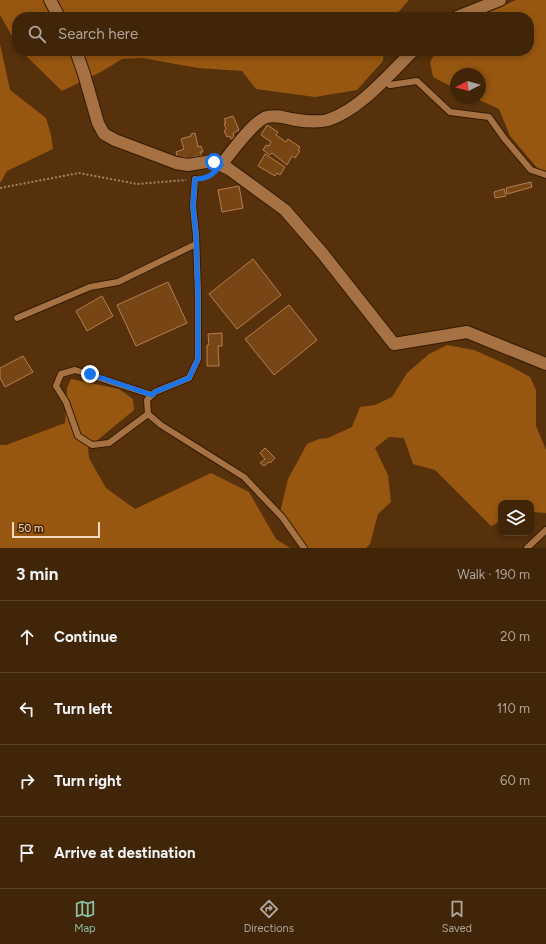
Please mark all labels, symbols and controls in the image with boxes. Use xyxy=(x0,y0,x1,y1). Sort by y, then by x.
search box xyxy=(12,12,534,56)
icon: search xyxy=(26,23,48,45)
text: Search here xyxy=(58,25,138,43)
north arrow xyxy=(450,68,486,104)
route start xyxy=(205,153,223,171)
route end xyxy=(81,365,99,383)
map controls xyxy=(498,500,534,536)
button: layers xyxy=(498,500,534,536)
scale bar xyxy=(12,520,100,539)
text: 50 m xyxy=(18,522,43,535)
text: 3 min xyxy=(16,564,58,584)
text: Walk · 190 m xyxy=(457,567,530,582)
icon: ahead xyxy=(16,626,38,648)
text: Continue xyxy=(54,628,117,646)
text: 20 m xyxy=(500,629,530,644)
icon: left xyxy=(16,698,38,720)
text: Turn left xyxy=(54,700,112,718)
text: 110 m xyxy=(497,701,530,716)
icon: right xyxy=(16,770,38,792)
text: Turn right xyxy=(54,772,122,790)
text: 60 m xyxy=(500,773,530,788)
icon: arrive xyxy=(16,842,38,864)
text: Arrive at destination xyxy=(54,844,195,862)
tab: Map xyxy=(74,898,96,935)
tab: Directions xyxy=(244,898,294,935)
tab: Saved xyxy=(442,898,472,935)

